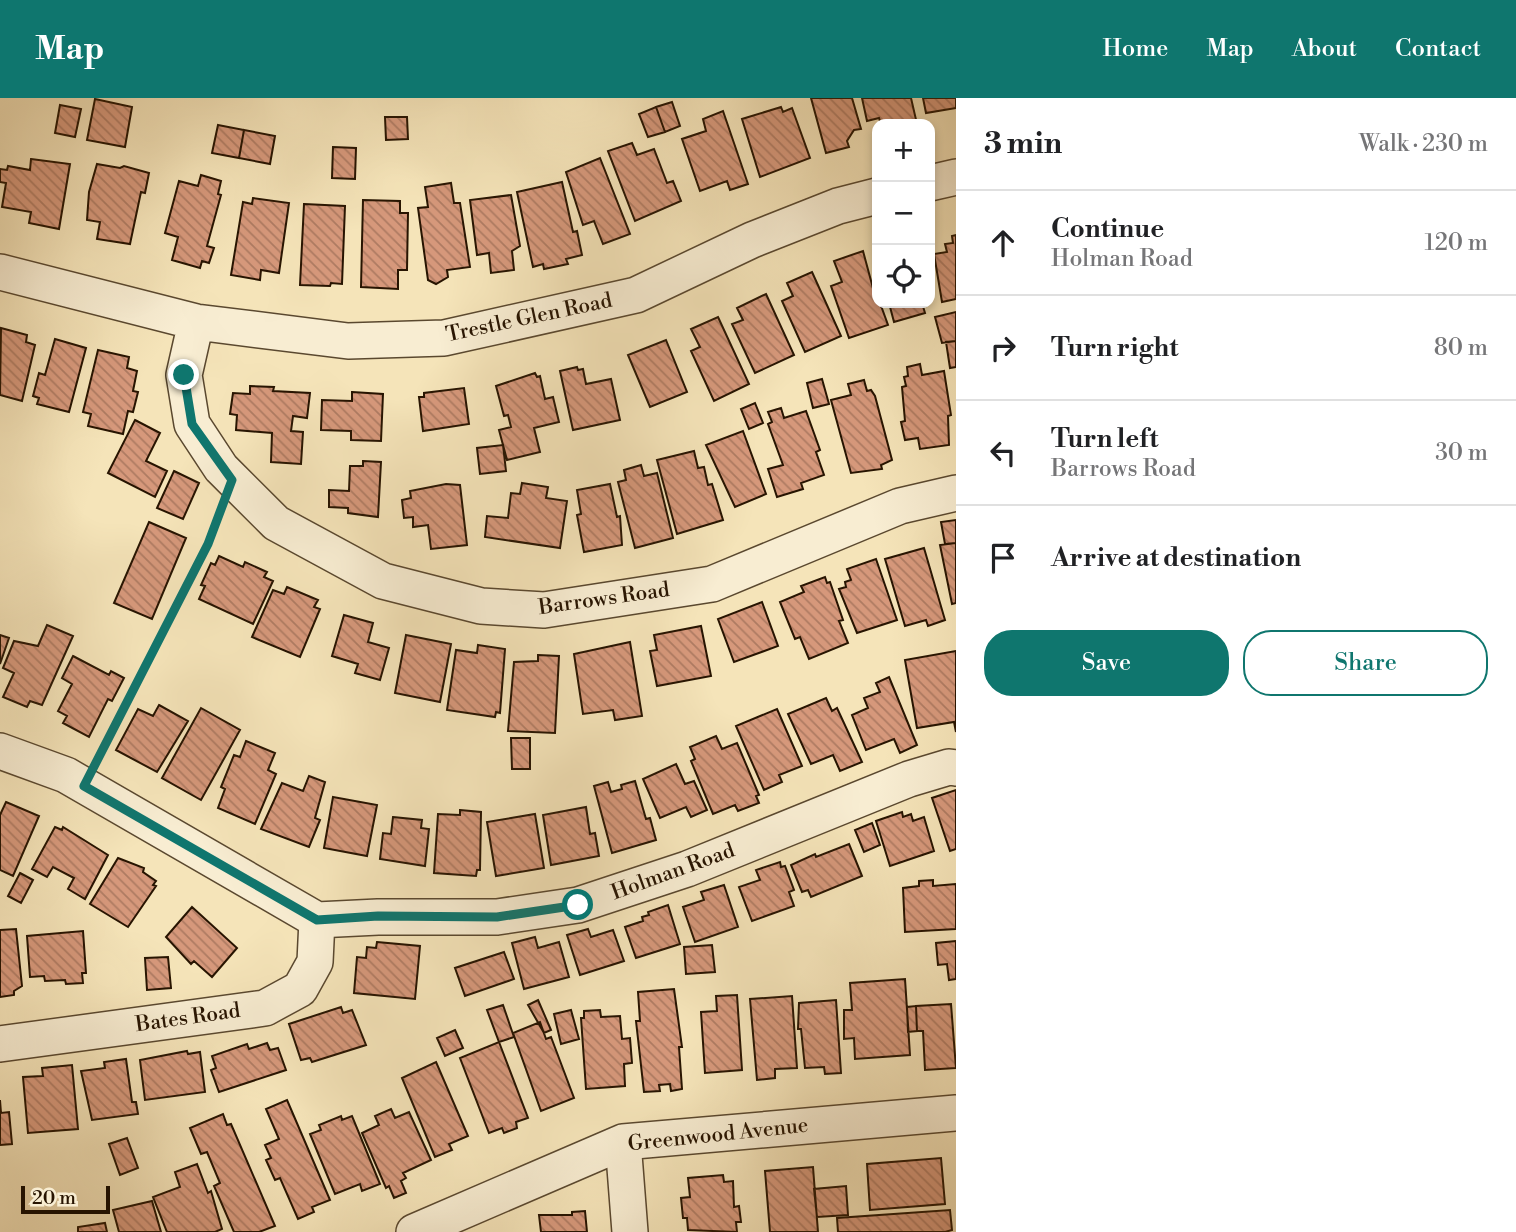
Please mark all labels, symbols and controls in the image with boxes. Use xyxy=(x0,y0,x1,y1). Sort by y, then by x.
text: Map xyxy=(35,29,104,70)
text: Home xyxy=(1103,34,1168,64)
text: Map xyxy=(1206,34,1254,64)
text: About xyxy=(1292,34,1357,64)
text: Contact xyxy=(1395,34,1481,64)
map controls xyxy=(872,119,935,308)
button: + xyxy=(872,119,935,182)
text: 3 min xyxy=(984,125,1062,163)
text: Walk · 230 m xyxy=(1359,130,1488,158)
button: − xyxy=(872,182,935,245)
text: Continue xyxy=(1051,213,1164,245)
icon: ahead xyxy=(984,224,1022,262)
text: 120 m xyxy=(1424,229,1488,257)
button: locate xyxy=(872,245,935,308)
text: Holman Road xyxy=(1051,245,1193,273)
street label: Trestle Glen Road xyxy=(443,288,615,348)
icon: right xyxy=(984,329,1022,367)
text: Turn right xyxy=(1051,332,1179,364)
text: 80 m xyxy=(1434,334,1488,362)
route end xyxy=(168,359,199,390)
text: Turn left xyxy=(1051,423,1159,455)
icon: left xyxy=(984,434,1022,472)
text: 30 m xyxy=(1435,439,1488,467)
text: Barrows Road xyxy=(1051,455,1196,483)
icon: arrive xyxy=(984,539,1022,577)
text: Arrive at destination xyxy=(1051,542,1301,574)
street label: Barrows Road xyxy=(536,577,671,621)
button: Save xyxy=(984,630,1229,696)
button: Share xyxy=(1243,630,1488,696)
street label: Holman Road xyxy=(608,838,738,906)
route start xyxy=(562,889,593,920)
street label: Bates Road xyxy=(133,998,242,1038)
street label: Greenwood Avenue xyxy=(626,1113,810,1157)
scale bar xyxy=(21,1183,110,1215)
text: 20 m xyxy=(32,1186,76,1210)

